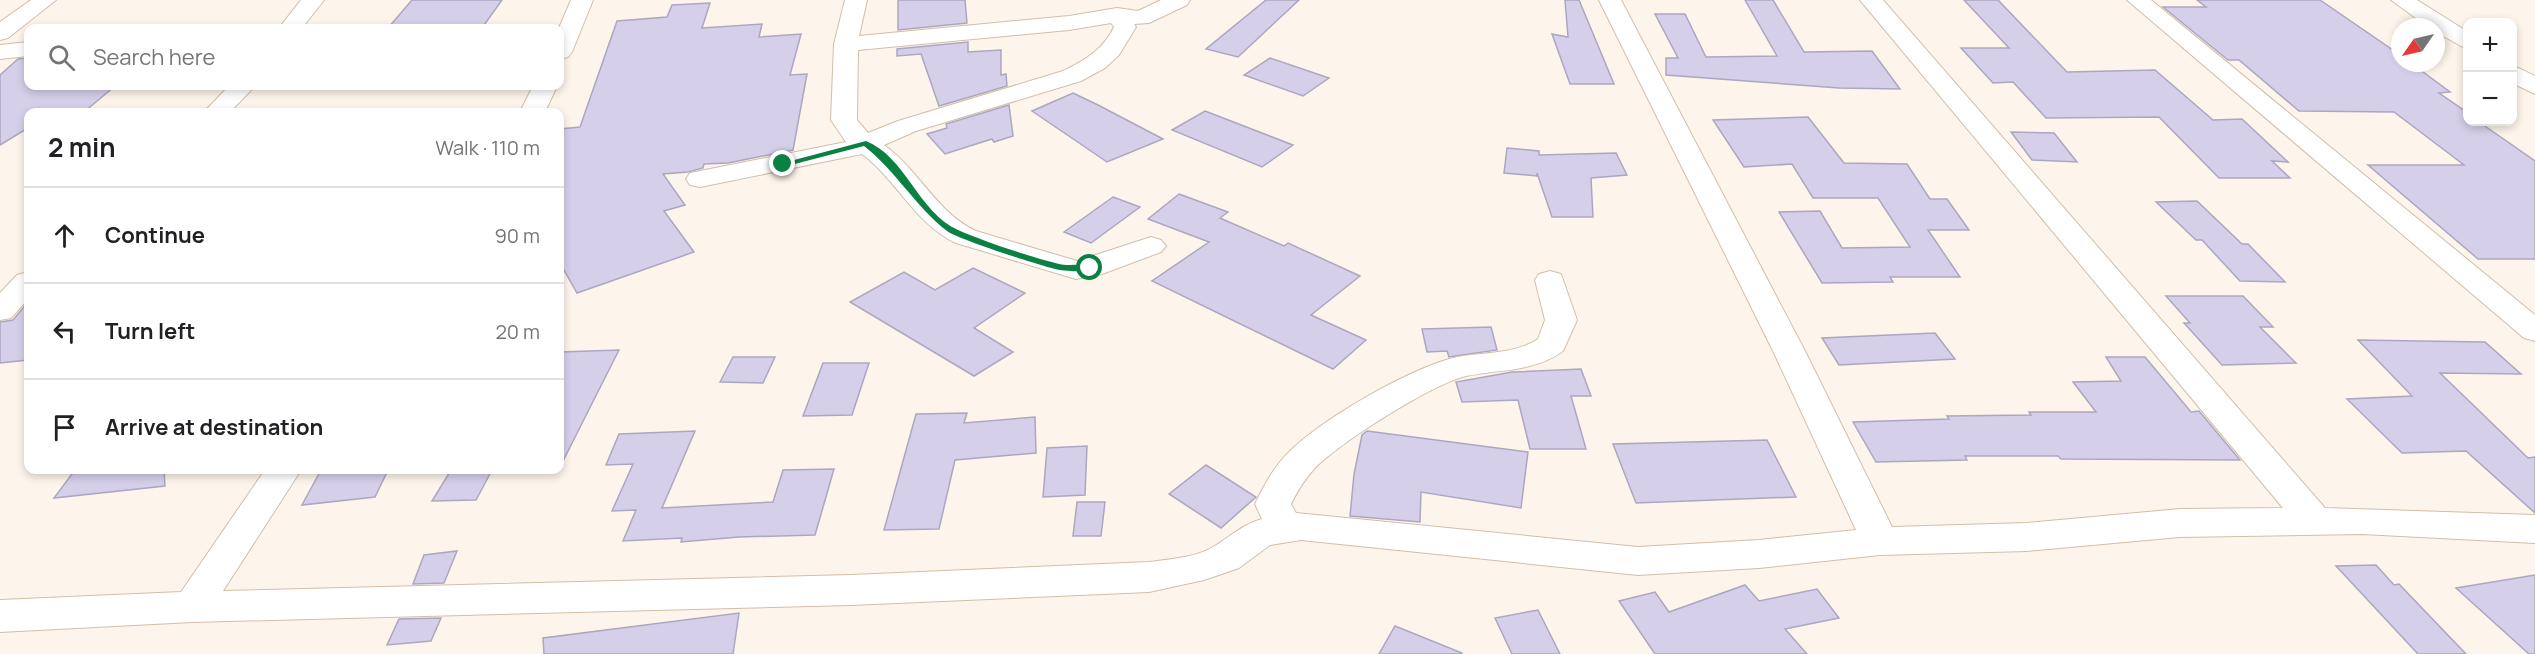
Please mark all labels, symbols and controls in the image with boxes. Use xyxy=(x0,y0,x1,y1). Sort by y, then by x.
north arrow xyxy=(2391,18,2445,72)
map controls xyxy=(2463,18,2517,126)
button: + xyxy=(2463,18,2517,72)
search box xyxy=(24,24,564,90)
icon: search xyxy=(45,41,78,74)
text: Search here xyxy=(93,42,215,72)
button: − xyxy=(2463,72,2517,126)
text: 2 min xyxy=(48,129,116,165)
text: Walk · 110 m xyxy=(435,134,540,161)
route end xyxy=(769,150,795,176)
icon: ahead xyxy=(48,219,81,252)
text: Continue xyxy=(105,220,205,250)
text: 90 m xyxy=(494,222,540,249)
route start xyxy=(1076,254,1102,280)
icon: left xyxy=(48,315,81,348)
text: Turn left xyxy=(105,316,195,346)
text: 20 m xyxy=(495,318,540,345)
icon: arrive xyxy=(48,411,81,444)
text: Arrive at destination xyxy=(105,412,323,442)

